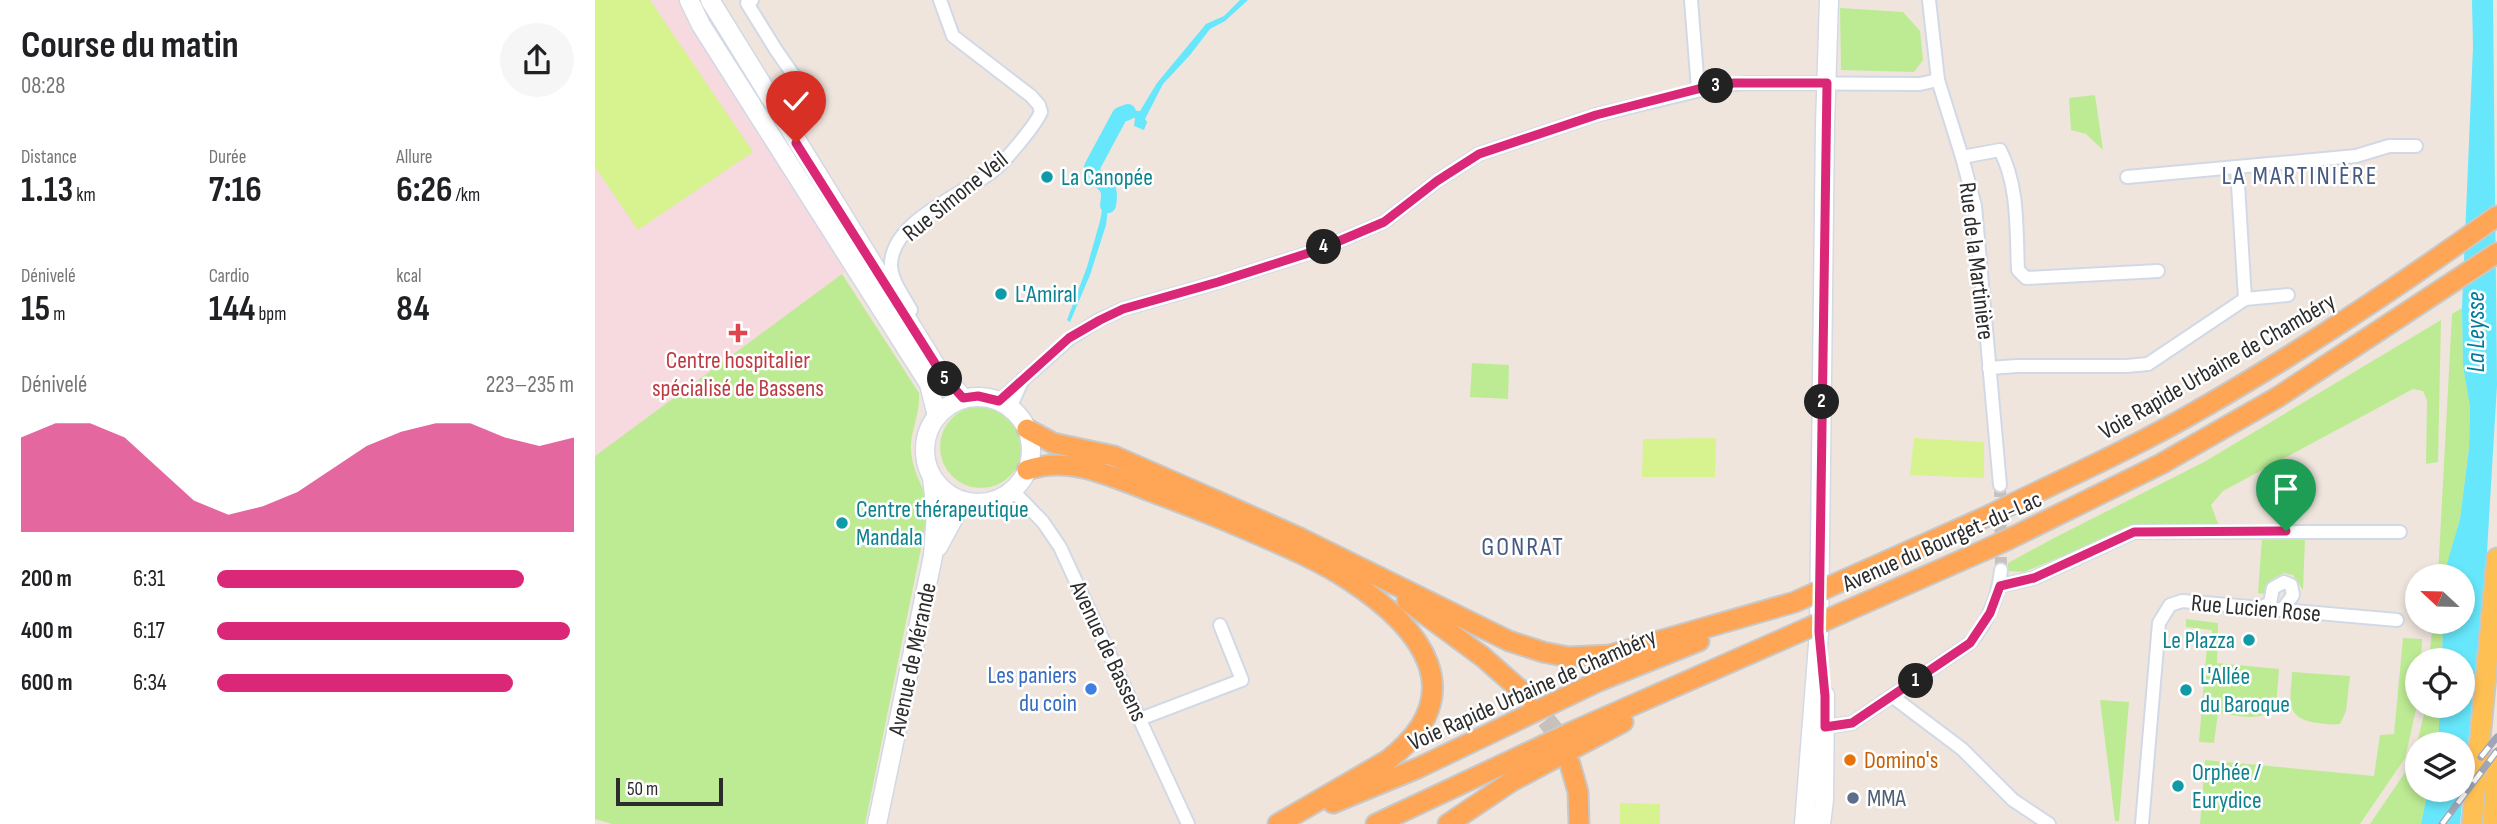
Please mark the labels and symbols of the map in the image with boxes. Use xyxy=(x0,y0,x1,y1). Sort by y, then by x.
pin: 3 xyxy=(1699,68,1733,104)
pin xyxy=(766,71,826,143)
street label: Rue Simone Veil xyxy=(897,145,1014,248)
district label: LA MARTINIÈRE xyxy=(2221,161,2379,192)
place label: La Canopée xyxy=(1061,163,1153,192)
marker: La Canopée xyxy=(1039,169,1055,185)
street label: Rue de la Martinière xyxy=(1952,181,2001,342)
pin: 4 xyxy=(1307,230,1341,264)
place label: L'Amiral xyxy=(1015,280,1077,309)
marker: L'Amiral xyxy=(993,286,1009,302)
street label: Voie Rapide Urbaine de Chambéry xyxy=(2094,287,2341,446)
water label: La Leysse xyxy=(2461,292,2492,372)
marker: Centre hospitalier spécialisé de Bassens xyxy=(728,323,748,343)
place label: Centre hospitalier spécialisé de Bassens xyxy=(652,346,824,403)
pin: 5 xyxy=(927,362,963,396)
pin: 2 xyxy=(1805,384,1839,420)
pin xyxy=(2256,459,2316,531)
street label: Avenue du Bourget-du-Lac xyxy=(1837,484,2046,599)
place label: Centre thérapeutique Mandala xyxy=(856,495,1029,552)
marker: Centre thérapeutique Mandala xyxy=(834,515,850,531)
district label: GONRAT xyxy=(1481,532,1565,563)
north arrow xyxy=(2405,564,2475,634)
street label: Avenue de Bassens xyxy=(1063,576,1154,726)
street label: Avenue de Mérande xyxy=(882,580,943,739)
street label: Rue Lucien Rose xyxy=(2190,588,2322,629)
street label: Voie Rapide Urbaine de Chambéry xyxy=(1404,622,1661,757)
place label: Le Plazza xyxy=(2163,626,2235,655)
marker: Le Plazza xyxy=(2241,632,2257,648)
place label: Les paniers du coin xyxy=(988,661,1077,718)
place label: L'Allée du Baroque xyxy=(2200,662,2290,719)
pin: 1 xyxy=(1899,664,1933,698)
marker: Les paniers du coin xyxy=(1083,681,1099,697)
marker: L'Allée du Baroque xyxy=(2178,682,2194,698)
place label: Domino's xyxy=(1864,746,1938,775)
marker: Domino's xyxy=(1842,752,1858,768)
place label: Orphée / Eurydice xyxy=(2192,758,2262,815)
scale bar xyxy=(616,775,723,807)
marker: Orphée / Eurydice xyxy=(2170,778,2186,794)
place label: MMA xyxy=(1867,784,1907,813)
marker: MMA xyxy=(1845,790,1861,806)

